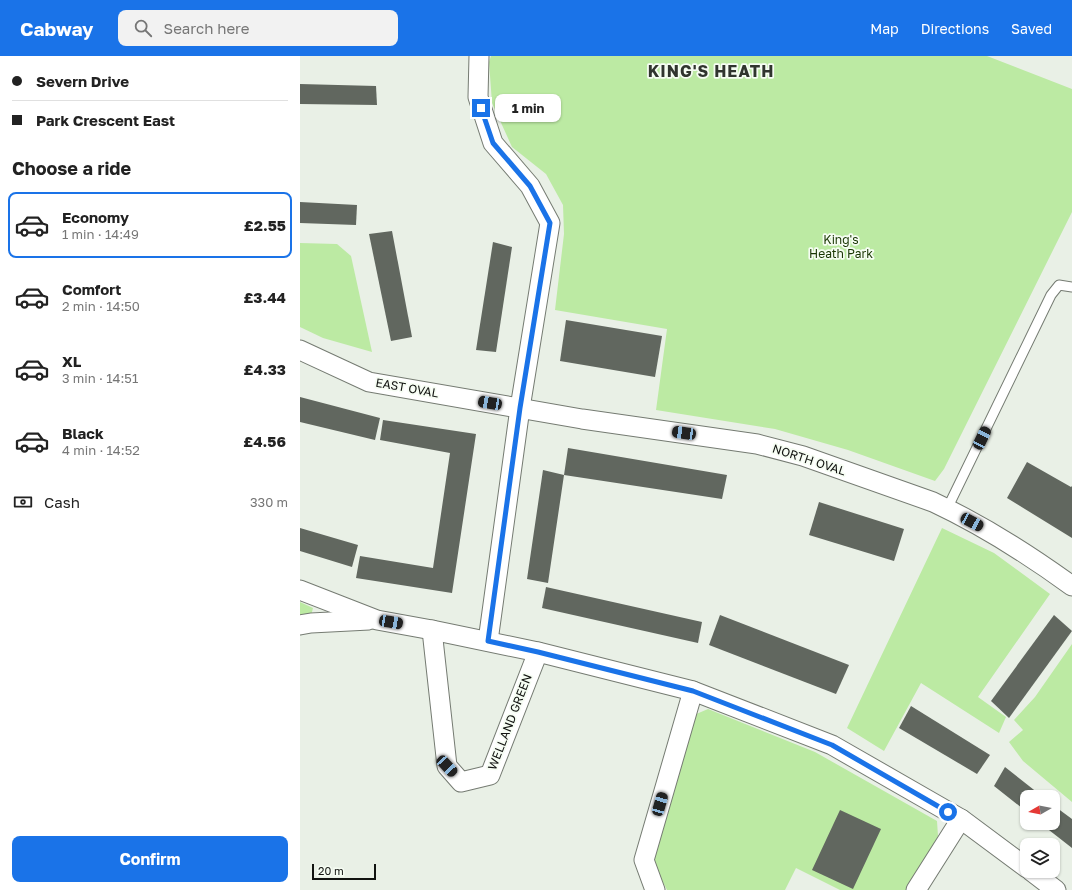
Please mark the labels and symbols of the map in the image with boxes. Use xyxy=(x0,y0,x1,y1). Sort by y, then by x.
district label: KING'S HEATH xyxy=(648,61,774,81)
callout: 1 min xyxy=(495,94,561,122)
route end xyxy=(472,99,490,117)
park label: King's Heath Park xyxy=(809,232,873,261)
street label: EAST OVAL xyxy=(374,375,440,400)
car xyxy=(477,395,503,411)
car xyxy=(671,425,697,441)
car xyxy=(971,425,993,451)
street label: NORTH OVAL xyxy=(771,441,848,478)
car xyxy=(959,511,985,533)
car xyxy=(378,614,404,630)
street label: WELLAND GREEN xyxy=(484,672,535,772)
car xyxy=(434,753,460,779)
north arrow xyxy=(1020,790,1060,830)
car xyxy=(651,791,669,817)
route start xyxy=(939,803,957,821)
scale bar xyxy=(312,862,376,881)

